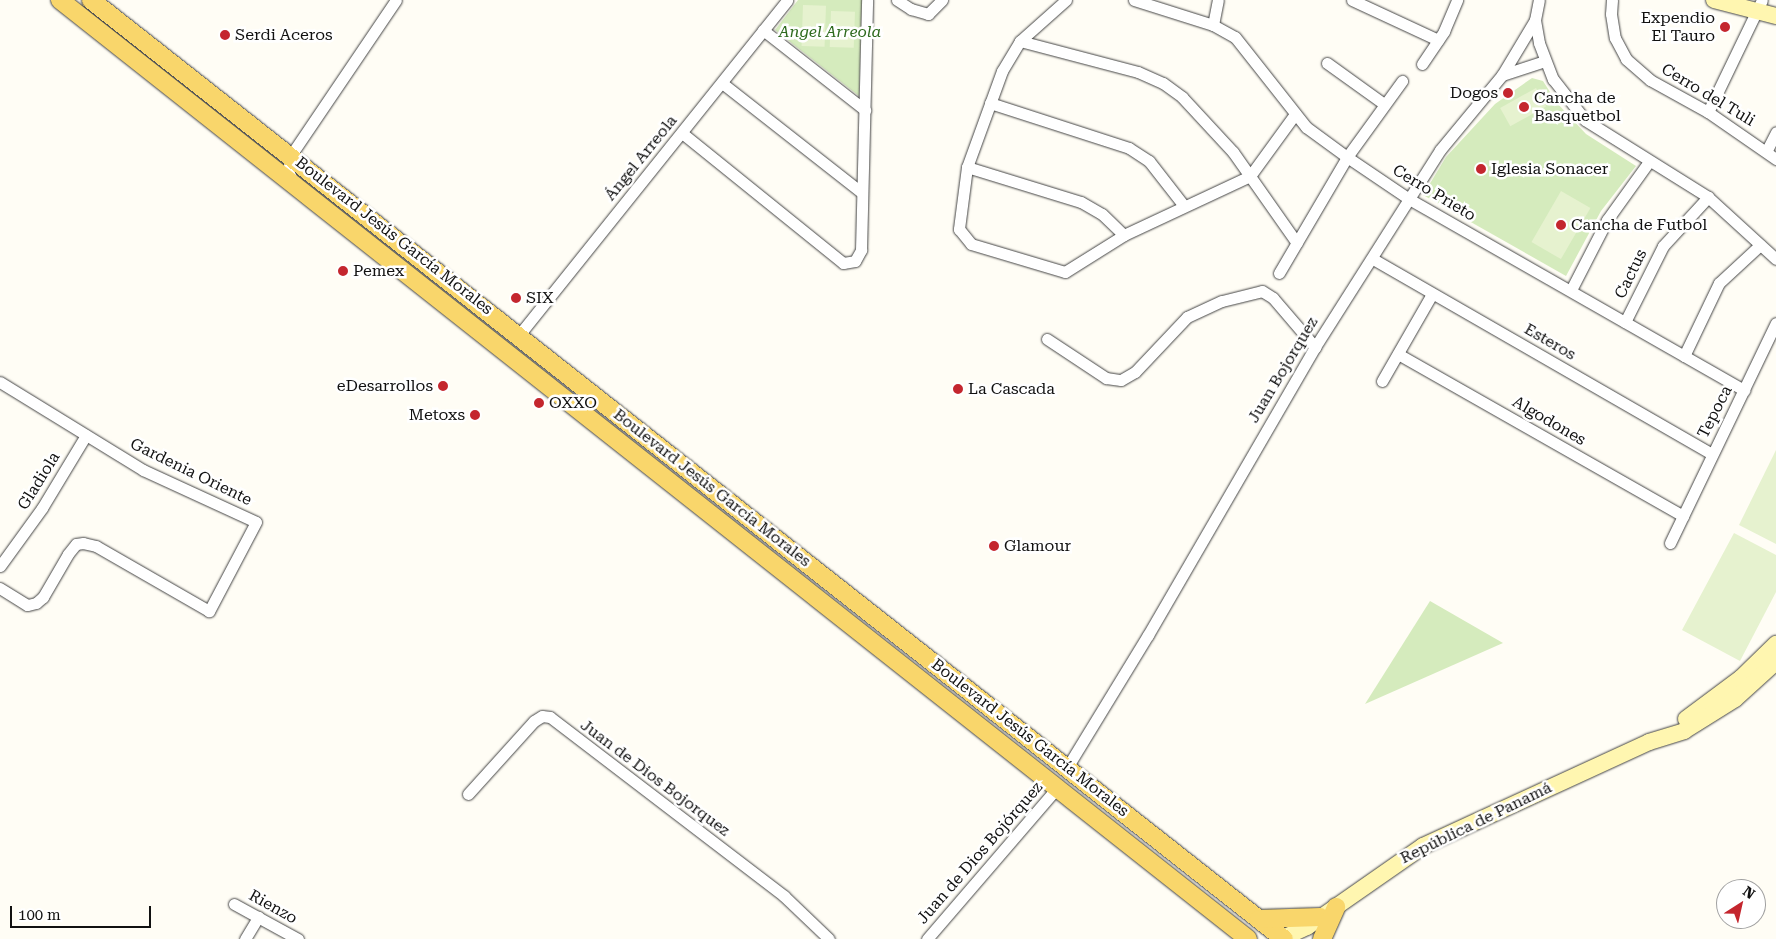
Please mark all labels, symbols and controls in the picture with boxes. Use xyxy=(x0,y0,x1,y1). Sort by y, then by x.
place label: Expendio El Tauro xyxy=(1641,8,1715,46)
marker: Expendio El Tauro xyxy=(1719,21,1731,33)
park label: Angel Arreola xyxy=(779,22,881,42)
place label: Serdi Aceros xyxy=(235,25,333,45)
marker: Serdi Aceros xyxy=(219,29,231,41)
street label: Cerro del Tuli xyxy=(1658,60,1758,130)
place label: Dogos xyxy=(1450,83,1498,103)
marker: Dogos xyxy=(1502,87,1514,99)
place label: Cancha de Basquetbol xyxy=(1534,88,1621,126)
marker: Cancha de Basquetbol xyxy=(1518,101,1530,113)
street label: Ángel Arreola xyxy=(601,111,681,205)
street label: Boulevard Jesús García Morales xyxy=(292,153,496,319)
place label: Iglesia Sonacer xyxy=(1491,159,1608,179)
street label: Cerro Prieto xyxy=(1389,161,1479,225)
marker: Iglesia Sonacer xyxy=(1475,163,1487,175)
place label: Cancha de Futbol xyxy=(1571,215,1707,235)
marker: Cancha de Futbol xyxy=(1555,219,1567,231)
street label: Cactus xyxy=(1611,246,1651,302)
place label: Pemex xyxy=(353,261,404,281)
marker: Pemex xyxy=(337,265,349,277)
place label: SIX xyxy=(526,288,554,308)
marker: SIX xyxy=(510,292,522,304)
street label: Juan Bojorquez xyxy=(1244,314,1322,426)
street label: Esteros xyxy=(1521,320,1579,364)
place label: eDesarrollos xyxy=(337,376,433,396)
place label: La Cascada xyxy=(968,379,1055,399)
marker: eDesarrollos xyxy=(437,380,449,392)
marker: La Cascada xyxy=(952,383,964,395)
street label: Tepoca xyxy=(1694,383,1736,441)
street label: Algodones xyxy=(1509,392,1589,450)
place label: OXXO xyxy=(549,393,597,413)
marker: OXXO xyxy=(533,397,545,409)
place label: Metoxs xyxy=(409,405,465,425)
street label: Boulevard Jesús García Morales xyxy=(610,405,814,571)
marker: Metoxs xyxy=(469,409,481,421)
street label: Gardenia Oriente xyxy=(127,434,255,510)
street label: Gladiola xyxy=(14,449,64,513)
place label: Glamour xyxy=(1004,536,1071,556)
marker: Glamour xyxy=(988,540,1000,552)
street label: Boulevard Jesús García Morales xyxy=(928,655,1132,821)
street label: Juan de Dios Bojorquez xyxy=(577,716,733,840)
street label: Juan de Dios Bojórquez xyxy=(913,778,1047,928)
street label: República de Panamá xyxy=(1397,778,1555,868)
north arrow xyxy=(1716,879,1766,929)
text: N xyxy=(1740,883,1758,902)
street label: Rienzo xyxy=(245,886,301,928)
scale bar xyxy=(12,896,154,928)
text: 100 m xyxy=(18,906,61,924)

